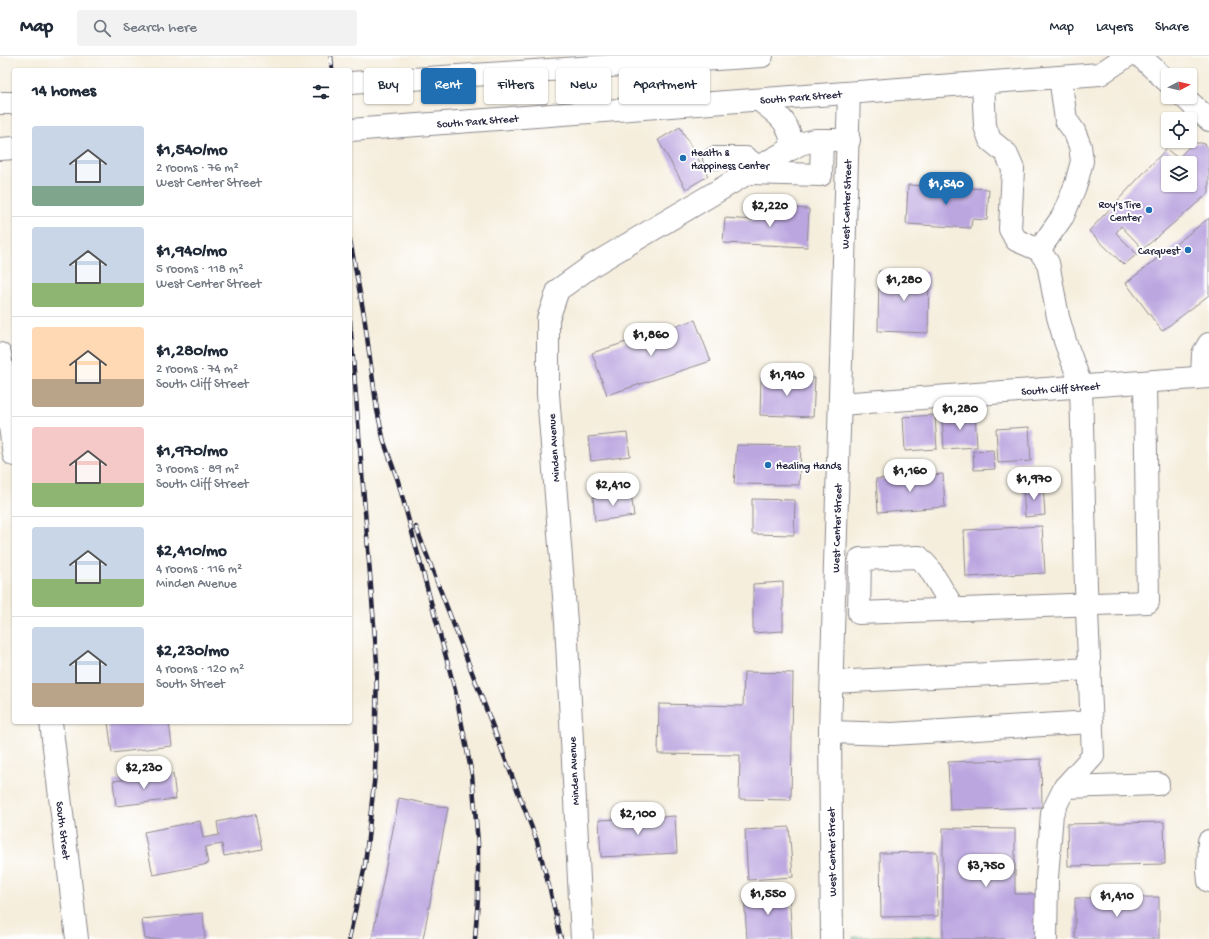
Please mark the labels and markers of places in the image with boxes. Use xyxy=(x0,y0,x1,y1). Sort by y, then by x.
place label: Health & Happiness Center xyxy=(691,148,770,173)
marker: Health & Happiness Center xyxy=(678,153,688,163)
pin: $1,540 xyxy=(913,172,979,206)
pin: $2,220 xyxy=(737,194,803,228)
place label: Roy's Tire Center xyxy=(1098,200,1142,225)
marker: Roy's Tire Center xyxy=(1144,205,1154,215)
marker: Carquest xyxy=(1183,245,1193,255)
place label: Carquest xyxy=(1138,246,1182,258)
pin: $1,280 xyxy=(871,268,937,302)
pin: $1,860 xyxy=(618,323,684,357)
pin: $1,940 xyxy=(754,363,820,397)
pin: $1,280 xyxy=(927,397,993,431)
pin: $1,160 xyxy=(877,459,943,493)
marker: Healing Hands xyxy=(763,460,773,470)
place label: Healing Hands xyxy=(776,461,842,473)
pin: $1,970 xyxy=(1001,467,1067,501)
pin: $2,410 xyxy=(580,473,646,507)
pin: $2,230 xyxy=(111,756,177,790)
pin: $2,100 xyxy=(605,802,671,836)
pin: $3,750 xyxy=(953,854,1019,888)
pin: $1,550 xyxy=(735,882,801,916)
pin: $1,410 xyxy=(1084,884,1150,918)

